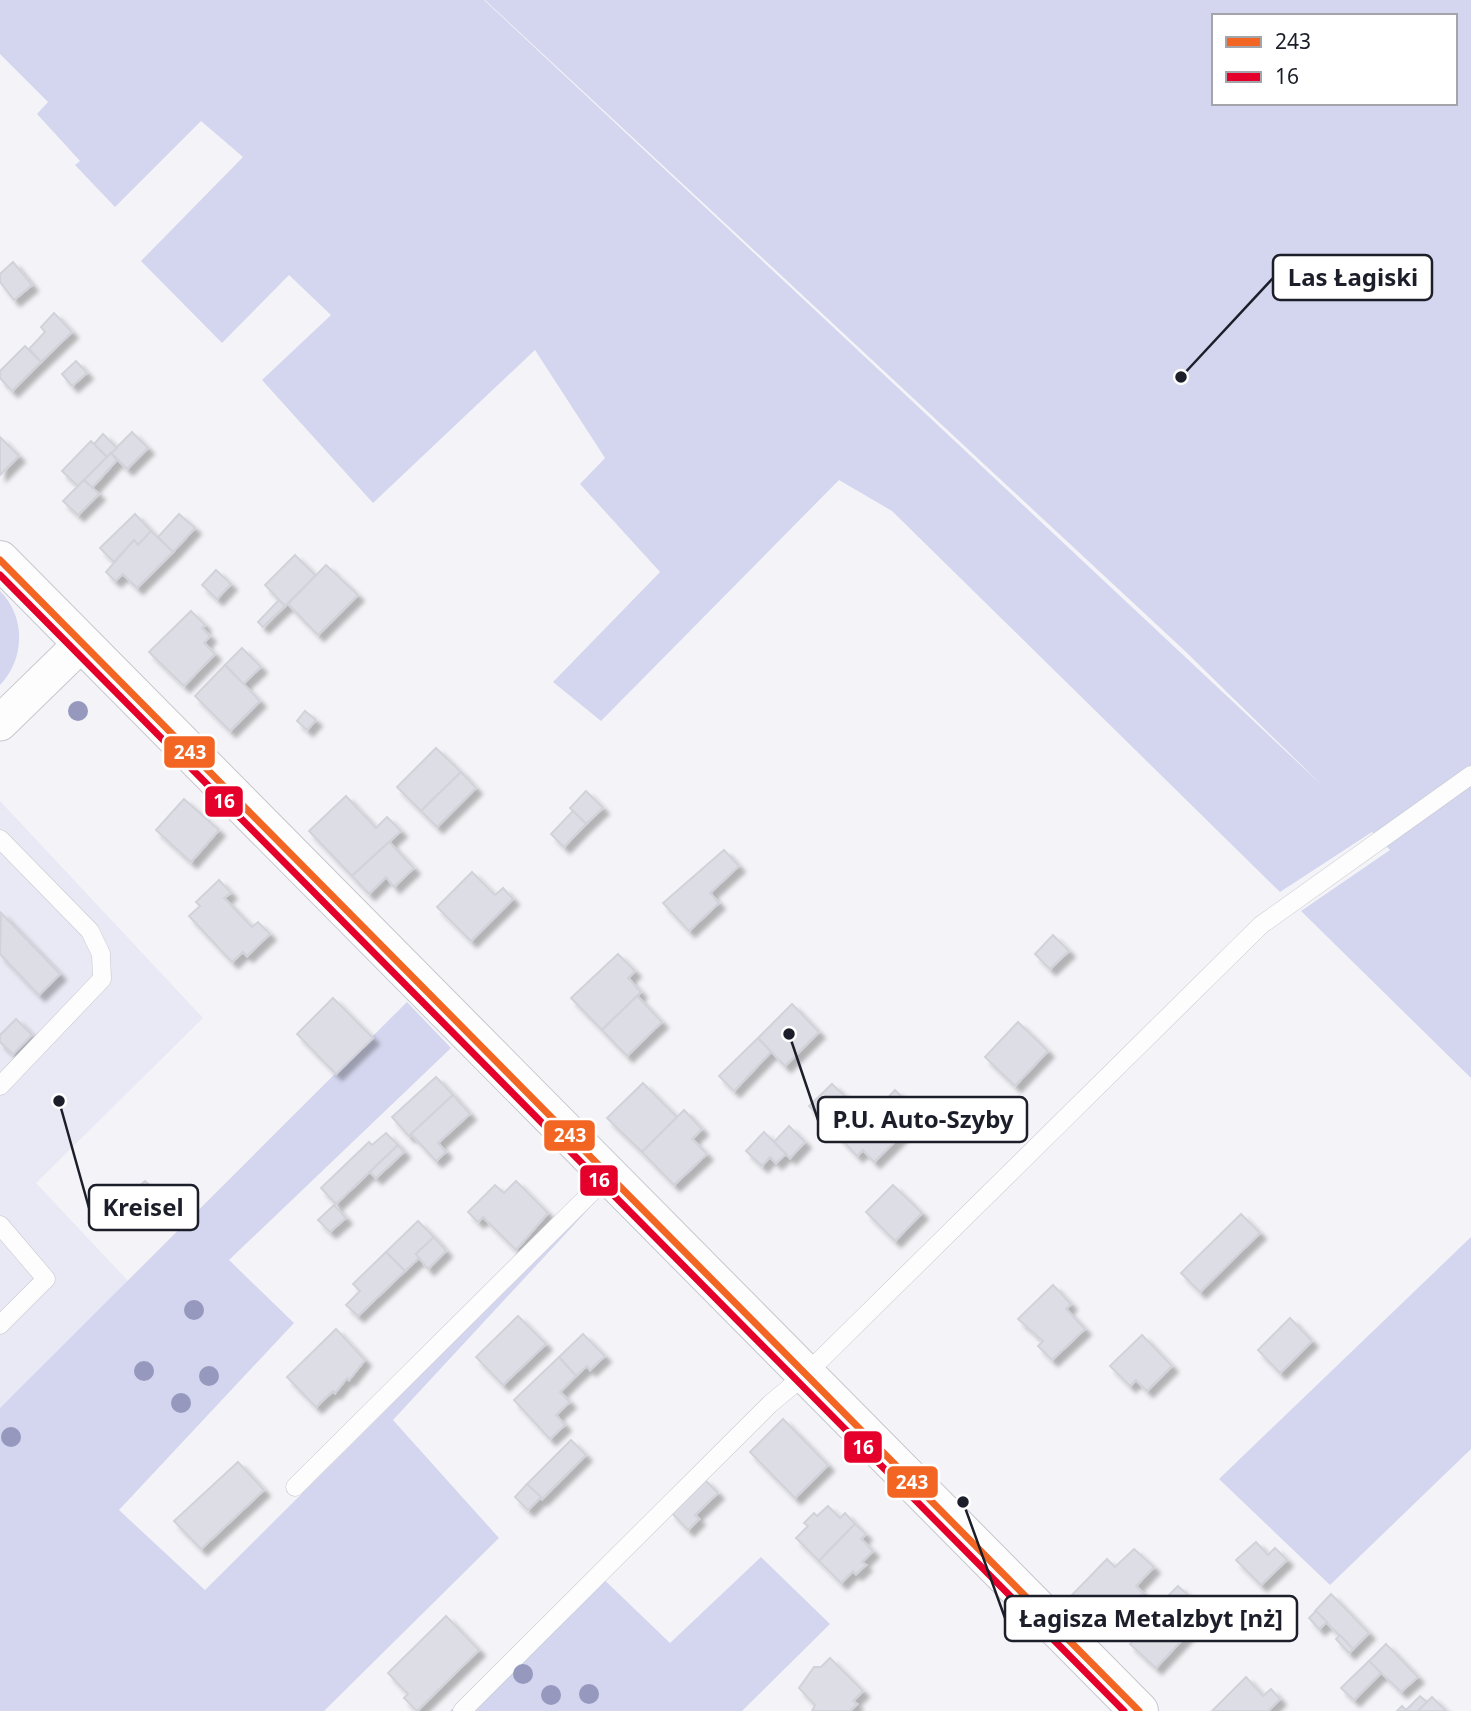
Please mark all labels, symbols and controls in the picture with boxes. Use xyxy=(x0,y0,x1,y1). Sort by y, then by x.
legend xyxy=(1212,14,1457,105)
text: 243 xyxy=(1275,27,1311,55)
text: 16 xyxy=(1275,62,1299,90)
callout: Las Łagiski xyxy=(1273,255,1432,300)
text: Las Łagiski xyxy=(1288,260,1418,293)
line badge: 243 xyxy=(163,735,216,769)
text: 243 xyxy=(174,739,206,765)
line badge: 16 xyxy=(204,785,244,818)
text: 16 xyxy=(213,788,235,814)
callout: P.U. Auto-Szyby xyxy=(818,1097,1027,1142)
text: P.U. Auto-Szyby xyxy=(832,1102,1014,1135)
line badge: 243 xyxy=(543,1119,596,1152)
text: 243 xyxy=(554,1122,586,1148)
line badge: 16 xyxy=(579,1164,619,1197)
text: 16 xyxy=(588,1167,610,1193)
callout: Kreisel xyxy=(89,1185,198,1230)
text: Kreisel xyxy=(102,1190,184,1223)
line badge: 16 xyxy=(843,1430,883,1464)
text: 16 xyxy=(852,1434,874,1460)
line badge: 243 xyxy=(886,1465,939,1499)
text: 243 xyxy=(896,1469,928,1495)
callout: Łagisza Metalzbyt [nż] xyxy=(1005,1596,1297,1641)
text: Łagisza Metalzbyt [nż] xyxy=(1019,1601,1283,1634)

